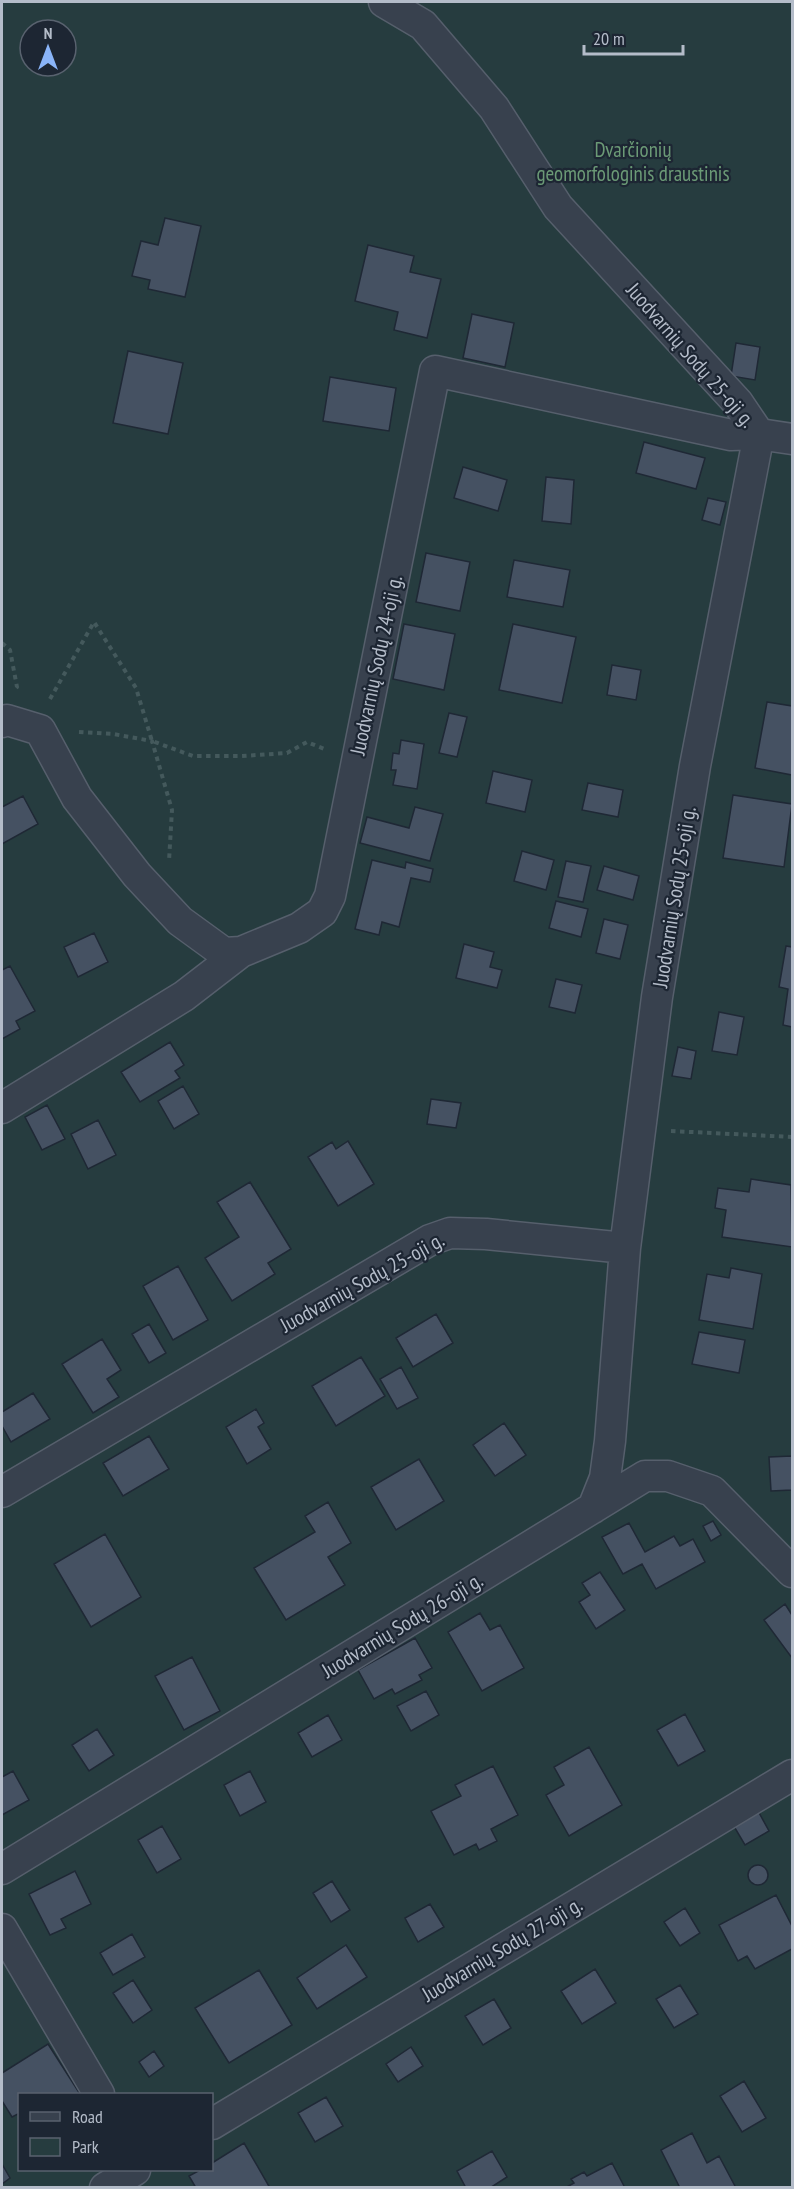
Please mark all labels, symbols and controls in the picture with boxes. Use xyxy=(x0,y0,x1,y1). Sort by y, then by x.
north arrow xyxy=(18,18,78,78)
scale bar xyxy=(584,18,683,56)
text: N xyxy=(44,23,52,43)
text: 20 m xyxy=(593,27,625,50)
park label: Dvarčionių geomorfologinis draustinis xyxy=(536,136,730,187)
street label: Juodvarnių Sodų 25-oji g. xyxy=(620,276,761,433)
street label: Juodvarnių Sodų 24-oji g. xyxy=(344,573,408,758)
street label: Juodvarnių Sodų 25-oji g. xyxy=(646,804,702,991)
street label: Juodvarnių Sodų 25-oji g. xyxy=(274,1226,449,1339)
street label: Juodvarnių Sodų 26-oji g. xyxy=(316,1566,487,1684)
street label: Juodvarnių Sodų 27-oji g. xyxy=(416,1891,587,2008)
legend xyxy=(18,2093,213,2171)
text: Road xyxy=(72,2105,103,2128)
text: Park xyxy=(72,2135,99,2158)

